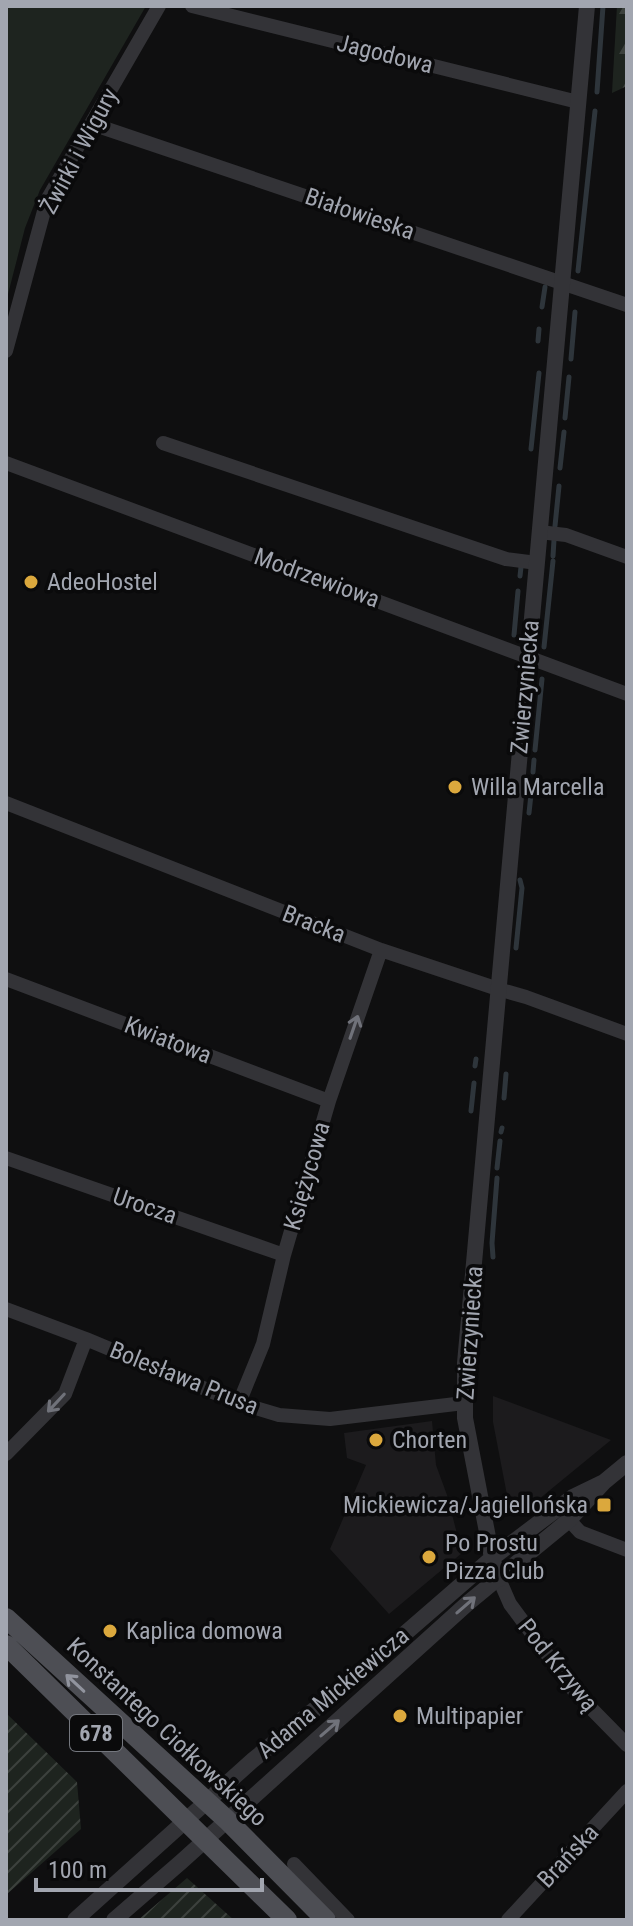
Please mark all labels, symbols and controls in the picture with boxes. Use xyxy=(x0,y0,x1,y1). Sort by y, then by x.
street label: Jagodowa xyxy=(334,29,436,79)
street label: Żwirki i Wigury xyxy=(34,83,124,219)
street label: Białowieska xyxy=(302,182,418,246)
street label: Modrzewiowa xyxy=(251,542,383,614)
place label: AdeoHostel xyxy=(47,568,158,596)
marker: AdeoHostel xyxy=(22,573,40,591)
street label: Zwierzyniecka xyxy=(505,619,545,755)
place label: Willa Marcella xyxy=(471,773,604,801)
marker: Willa Marcella xyxy=(446,778,464,796)
street label: Bracka xyxy=(279,899,349,949)
street label: Kwiatowa xyxy=(121,1011,215,1069)
one-way arrow xyxy=(348,1015,363,1040)
street label: Księżycowa xyxy=(278,1119,336,1233)
street label: Urocza xyxy=(109,1182,181,1230)
street label: Zwierzyniecka xyxy=(451,1265,489,1401)
street label: Bolesława Prusa xyxy=(106,1335,262,1421)
one-way arrow xyxy=(47,1393,66,1413)
place label: Chorten xyxy=(392,1426,467,1454)
marker: Chorten xyxy=(367,1431,385,1449)
place label: Mickiewicza/Jagiellońska xyxy=(343,1491,588,1519)
marker: Mickiewicza/Jagiellońska xyxy=(595,1496,613,1514)
place label: Po Prostu Pizza Club xyxy=(445,1529,544,1585)
marker: Po Prostu Pizza Club xyxy=(420,1548,438,1566)
one-way arrow xyxy=(456,1597,476,1615)
street label: Pod Krzywą xyxy=(512,1613,604,1717)
place label: Kaplica domowa xyxy=(126,1617,283,1645)
marker: Kaplica domowa xyxy=(101,1622,119,1640)
street label: Adama Mickiewicza xyxy=(252,1622,414,1764)
street label: Konstantego Ciołkowskiego xyxy=(61,1632,273,1832)
one-way arrow xyxy=(65,1673,85,1692)
place label: Multipapier xyxy=(416,1702,523,1730)
marker: Multipapier xyxy=(391,1707,409,1725)
road number: 678 xyxy=(70,1715,122,1751)
one-way arrow xyxy=(319,1719,339,1737)
street label: Brańska xyxy=(532,1819,604,1893)
scale bar xyxy=(36,1842,262,1892)
text: 100 m xyxy=(48,1856,107,1884)

